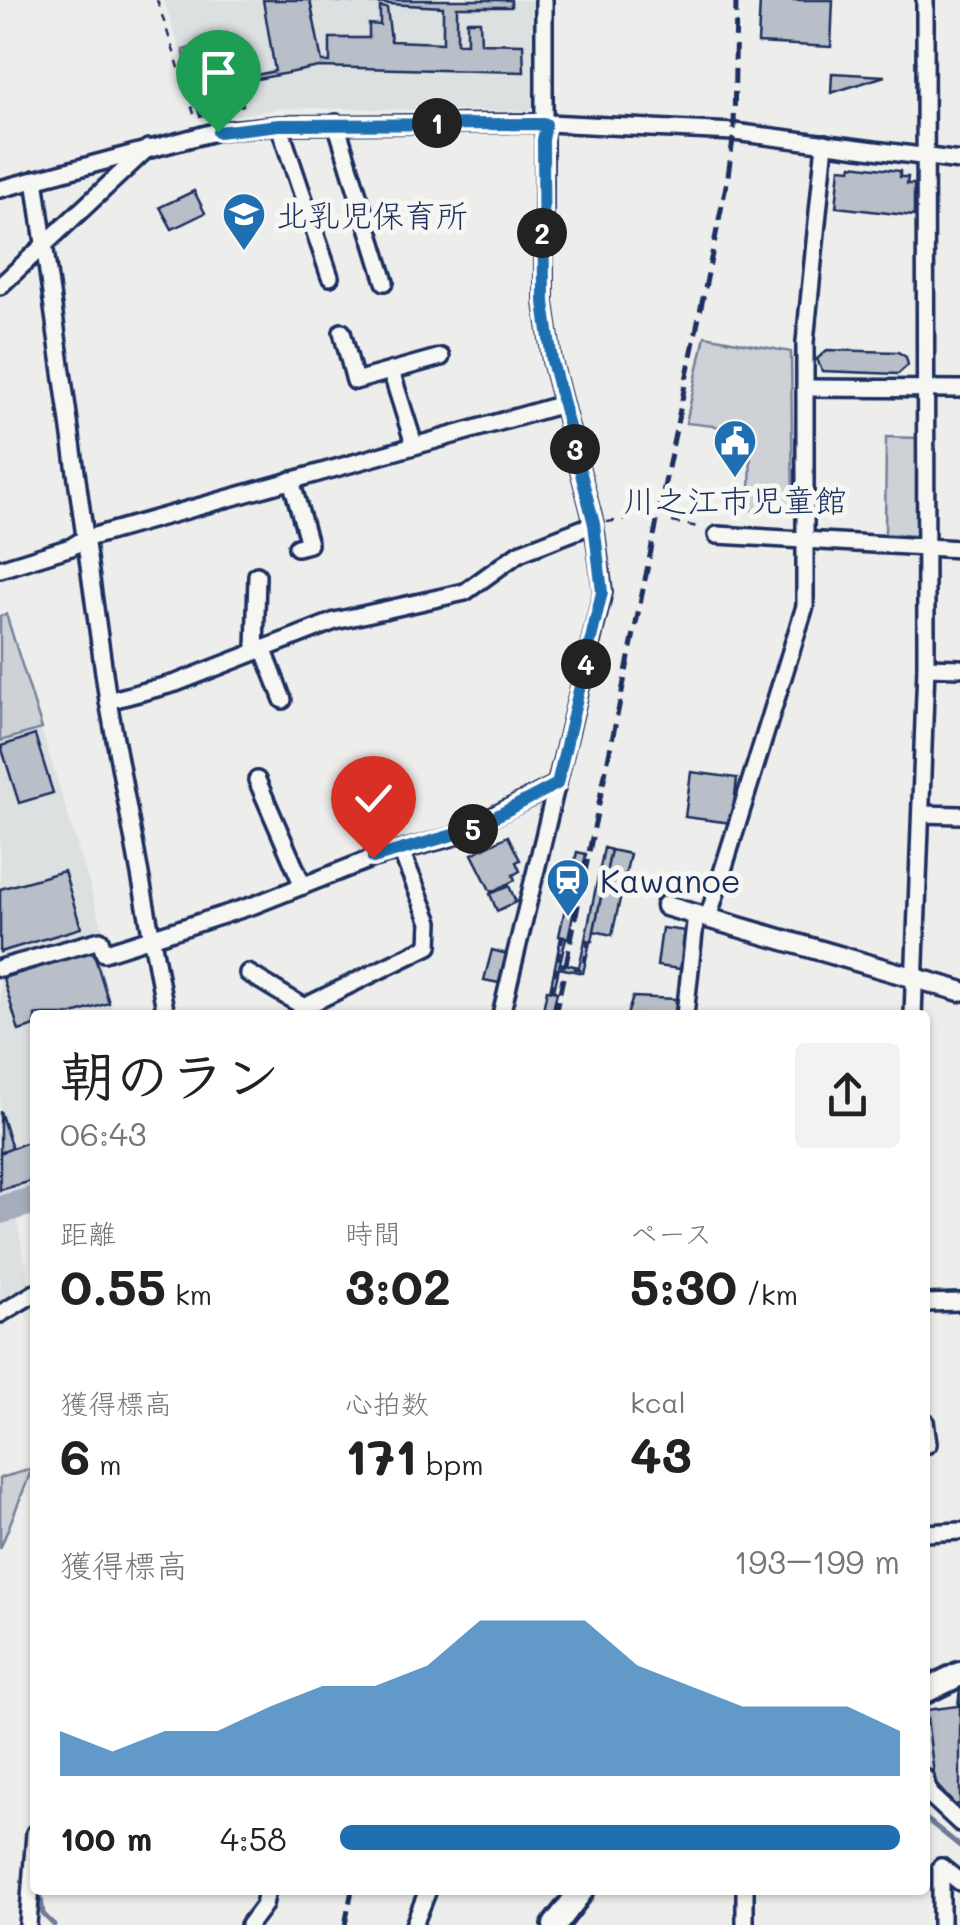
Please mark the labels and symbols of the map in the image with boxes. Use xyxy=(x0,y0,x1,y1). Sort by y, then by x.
pin xyxy=(176,30,261,133)
pin: 1 xyxy=(412,98,462,148)
school or university icon: 北乳児保育所 xyxy=(221,191,267,252)
place label: 北乳児保育所 xyxy=(276,193,468,235)
pin: 2 xyxy=(517,208,567,258)
public building icon: 川之江市児童館 xyxy=(712,418,758,479)
pin: 3 xyxy=(550,424,600,474)
place label: 川之江市児童館 xyxy=(623,478,847,520)
pin: 4 xyxy=(561,639,611,689)
pin xyxy=(331,756,416,859)
pin: 5 xyxy=(448,804,498,854)
station icon: Kawanoe xyxy=(545,857,591,918)
place label: Kawanoe xyxy=(600,859,741,901)

